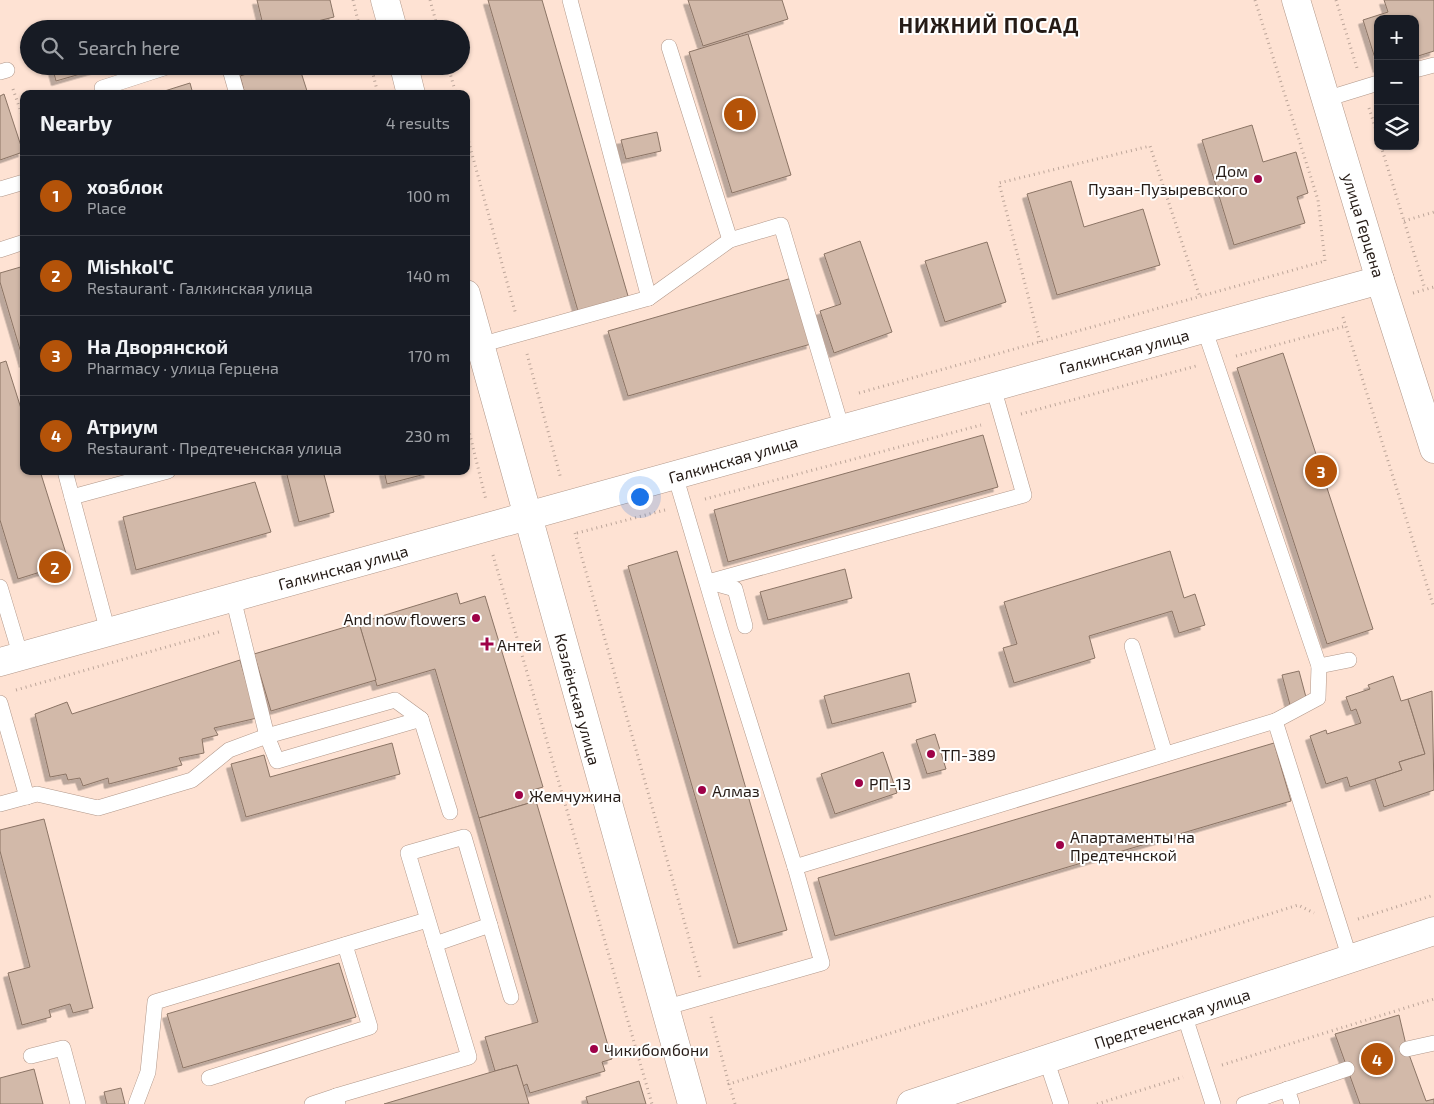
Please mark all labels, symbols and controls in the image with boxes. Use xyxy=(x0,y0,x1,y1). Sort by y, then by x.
district label: НИЖНИЙ ПОСАД xyxy=(899,12,1080,37)
map controls xyxy=(1374,15,1419,150)
button: + xyxy=(1374,15,1419,60)
search box xyxy=(20,20,470,75)
icon: search xyxy=(38,34,66,62)
text: Search here xyxy=(78,36,180,59)
button: − xyxy=(1374,60,1419,105)
pin: 1 xyxy=(724,95,756,133)
button: layers xyxy=(1374,105,1419,150)
text: Nearby xyxy=(40,110,112,135)
text: 4 results xyxy=(386,113,450,132)
place label: Дом Пузан-Пузыревского xyxy=(1088,161,1248,199)
street label: улица Герцена xyxy=(1338,170,1389,280)
marker: Дом Пузан-Пузыревского xyxy=(1252,173,1264,185)
text: хозблок xyxy=(87,175,163,198)
text: 1 xyxy=(53,186,59,205)
text: 100 m xyxy=(407,186,450,205)
text: Place xyxy=(87,198,126,217)
text: Mishkol'C xyxy=(87,255,174,278)
text: 2 xyxy=(51,266,61,285)
text: 140 m xyxy=(407,266,450,285)
text: Restaurant · Галкинская улица xyxy=(87,278,313,297)
street label: Галкинская улица xyxy=(1057,325,1191,378)
text: На Дворянской xyxy=(87,335,228,358)
text: 3 xyxy=(51,346,61,365)
text: 170 m xyxy=(408,346,450,365)
text: Pharmacy · улица Герцена xyxy=(87,358,279,377)
text: Атриум xyxy=(87,415,158,438)
text: 4 xyxy=(51,426,61,445)
text: 230 m xyxy=(405,426,450,445)
street label: Галкинская улица xyxy=(666,431,800,488)
text: Restaurant · Предтеченская улица xyxy=(87,438,342,457)
pin: 3 xyxy=(1305,452,1337,490)
your location xyxy=(627,484,653,510)
street label: Галкинская улица xyxy=(276,541,410,594)
pin: 2 xyxy=(39,548,71,586)
place label: And now flowers xyxy=(344,609,466,628)
marker: And now flowers xyxy=(470,612,482,624)
street label: Козлёнская улица xyxy=(550,631,605,767)
place label: Антей xyxy=(497,635,542,654)
marker: Антей xyxy=(481,638,493,650)
place label: ТП-389 xyxy=(941,745,996,764)
marker: ТП-389 xyxy=(925,748,937,760)
place label: РП-13 xyxy=(869,774,911,793)
marker: РП-13 xyxy=(853,777,865,789)
place label: Алмаз xyxy=(712,781,760,800)
marker: Алмаз xyxy=(696,784,708,796)
place label: Жемчужина xyxy=(529,786,621,806)
marker: Жемчужина xyxy=(513,789,525,801)
place label: Апартаменты на Предтечнской xyxy=(1070,827,1195,864)
marker: Апартаменты на Предтечнской xyxy=(1054,839,1066,851)
street label: Предтеченская улица xyxy=(1092,984,1253,1053)
place label: Чикибомбони xyxy=(604,1040,709,1059)
pin: 4 xyxy=(1361,1040,1393,1078)
marker: Чикибомбони xyxy=(588,1043,600,1055)

